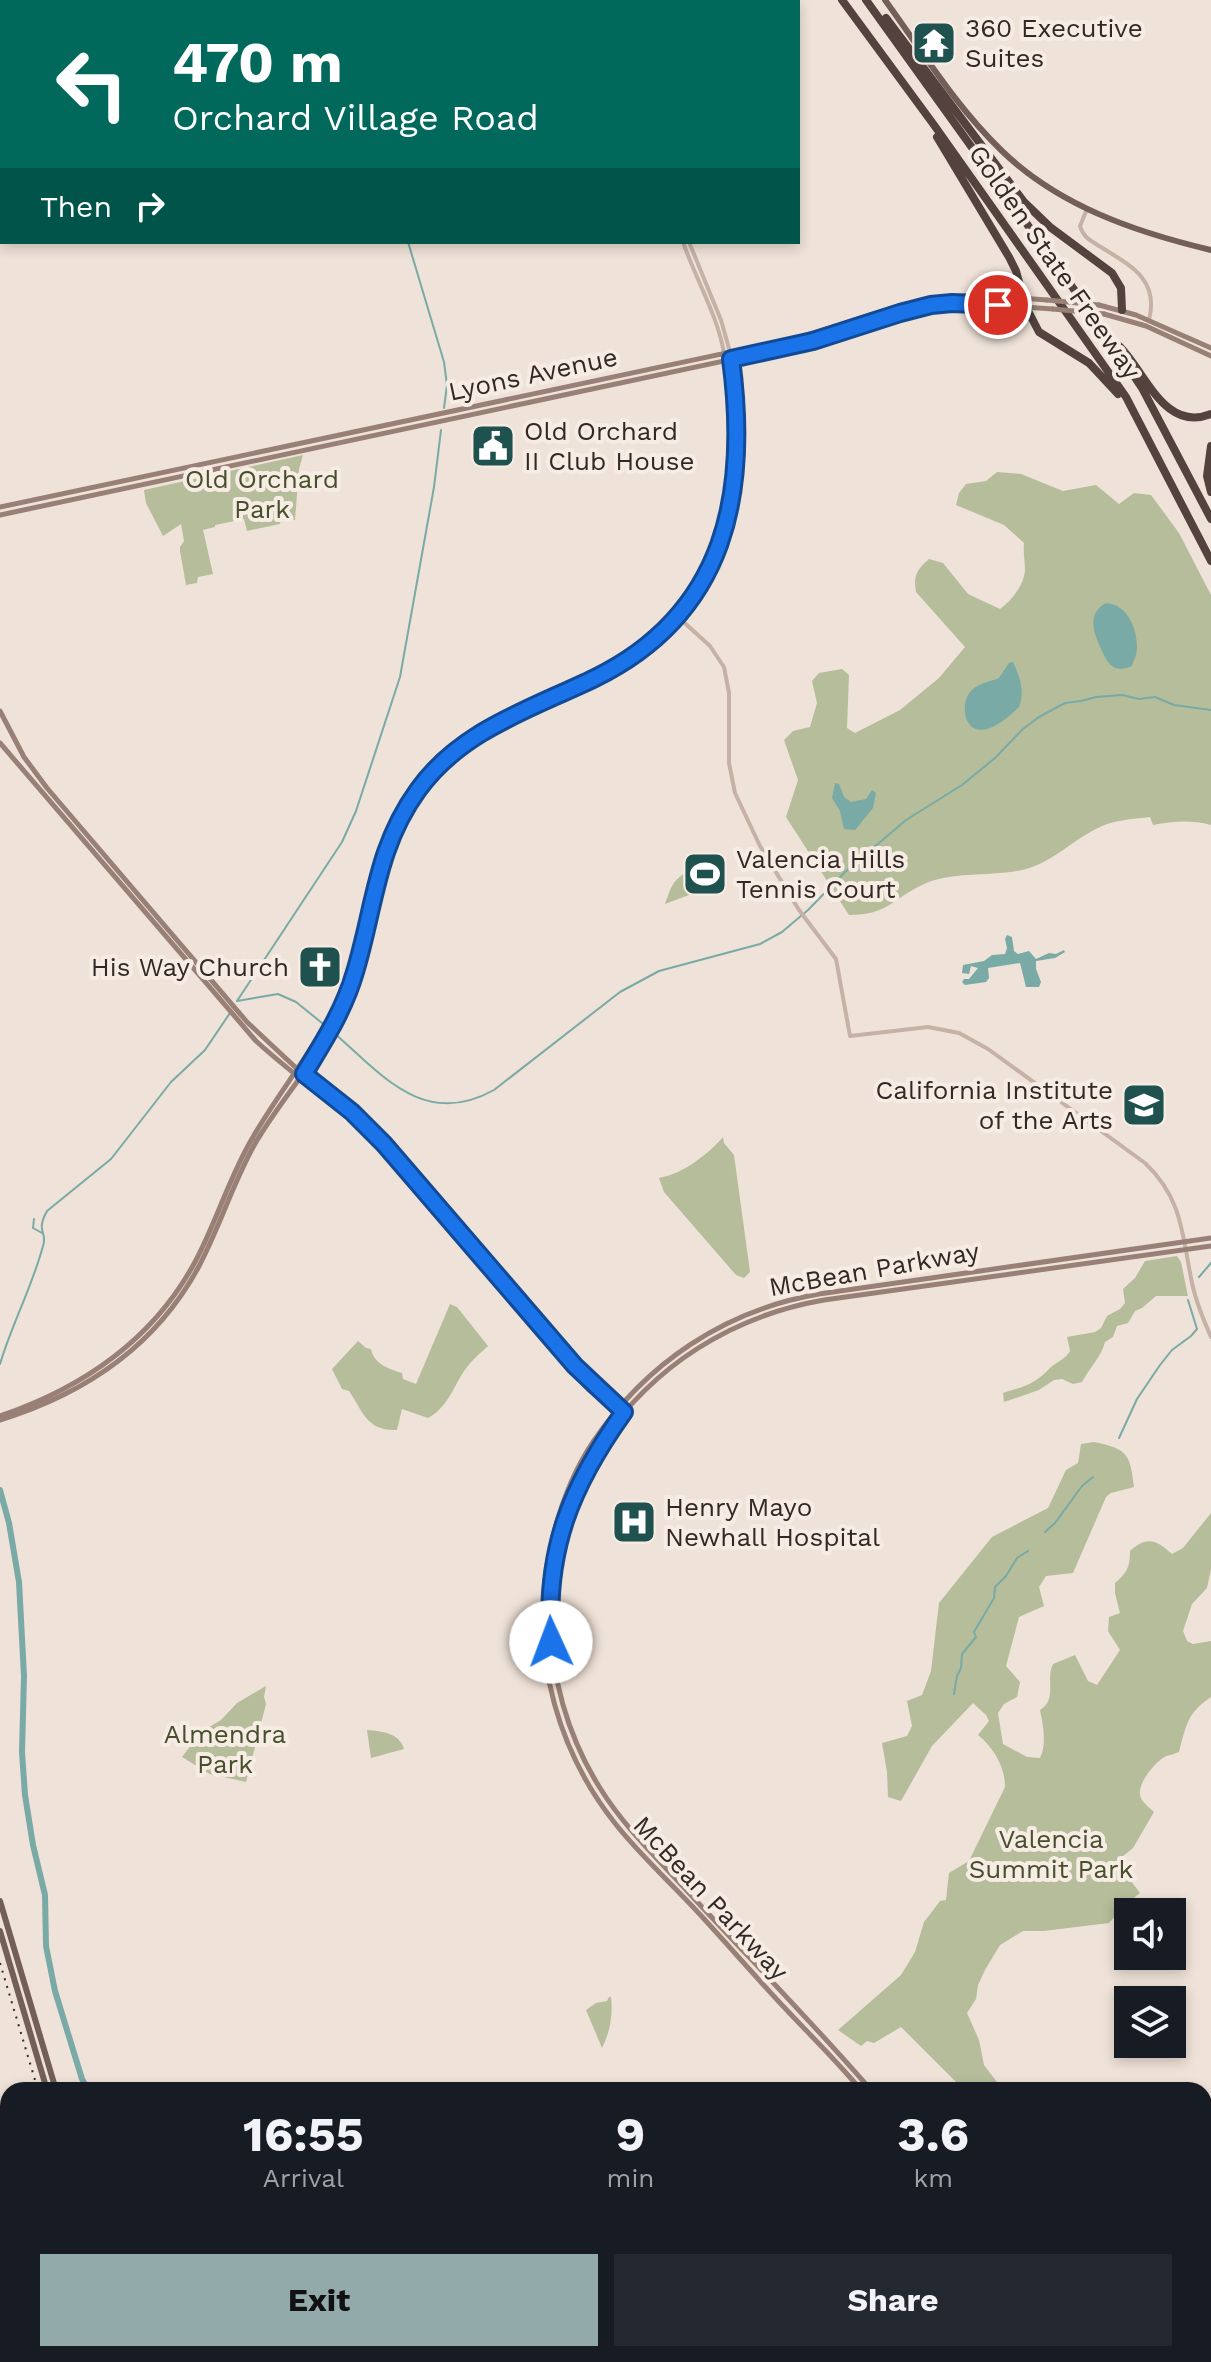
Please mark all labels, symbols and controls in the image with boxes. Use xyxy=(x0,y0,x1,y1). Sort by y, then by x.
place label: 360 Executive Suites xyxy=(965,13,1143,73)
temple icon: 360 Executive Suites xyxy=(910,19,958,67)
text: 470 m xyxy=(172,30,343,96)
icon: left xyxy=(40,32,144,136)
text: Orchard Village Road xyxy=(172,97,539,139)
street label: Golden State Freeway xyxy=(963,139,1148,385)
icon: right xyxy=(128,184,172,228)
text: Then xyxy=(40,189,112,224)
pin xyxy=(964,271,1032,339)
icon: arrive xyxy=(976,283,1020,327)
street label: Lyons Avenue xyxy=(446,341,620,407)
place label: Old Orchard II Club House xyxy=(524,416,694,476)
public building icon: Old Orchard II Club House xyxy=(469,422,517,470)
park label: Old Orchard Park xyxy=(185,464,339,524)
place label: Valencia Hills Tennis Court xyxy=(736,844,905,904)
sports icon: Valencia Hills Tennis Court xyxy=(681,850,729,898)
church icon: His Way Church xyxy=(296,943,344,991)
place label: His Way Church xyxy=(91,952,289,982)
place label: California Institute of the Arts xyxy=(876,1075,1113,1135)
school or university icon: California Institute of the Arts xyxy=(1120,1081,1168,1129)
street label: McBean Parkway xyxy=(767,1236,982,1302)
place label: Henry Mayo Newhall Hospital xyxy=(665,1492,880,1552)
hospital icon: Henry Mayo Newhall Hospital xyxy=(610,1498,658,1546)
position arrow xyxy=(509,1600,593,1684)
park label: Almendra Park xyxy=(164,1719,286,1779)
street label: McBean Parkway xyxy=(627,1810,795,1987)
park label: Valencia Summit Park xyxy=(969,1824,1134,1884)
map controls xyxy=(1114,1898,1186,2058)
button: sound xyxy=(1114,1898,1186,1970)
button: layers xyxy=(1114,1986,1186,2058)
text: 16:55 xyxy=(243,2106,364,2163)
text: 9 xyxy=(616,2106,645,2163)
text: 3.6 xyxy=(897,2106,969,2163)
text: Arrival xyxy=(263,2163,344,2193)
text: min xyxy=(607,2163,654,2193)
text: km xyxy=(913,2163,953,2193)
button: Exit xyxy=(40,2254,598,2346)
button: Share xyxy=(614,2254,1172,2346)

